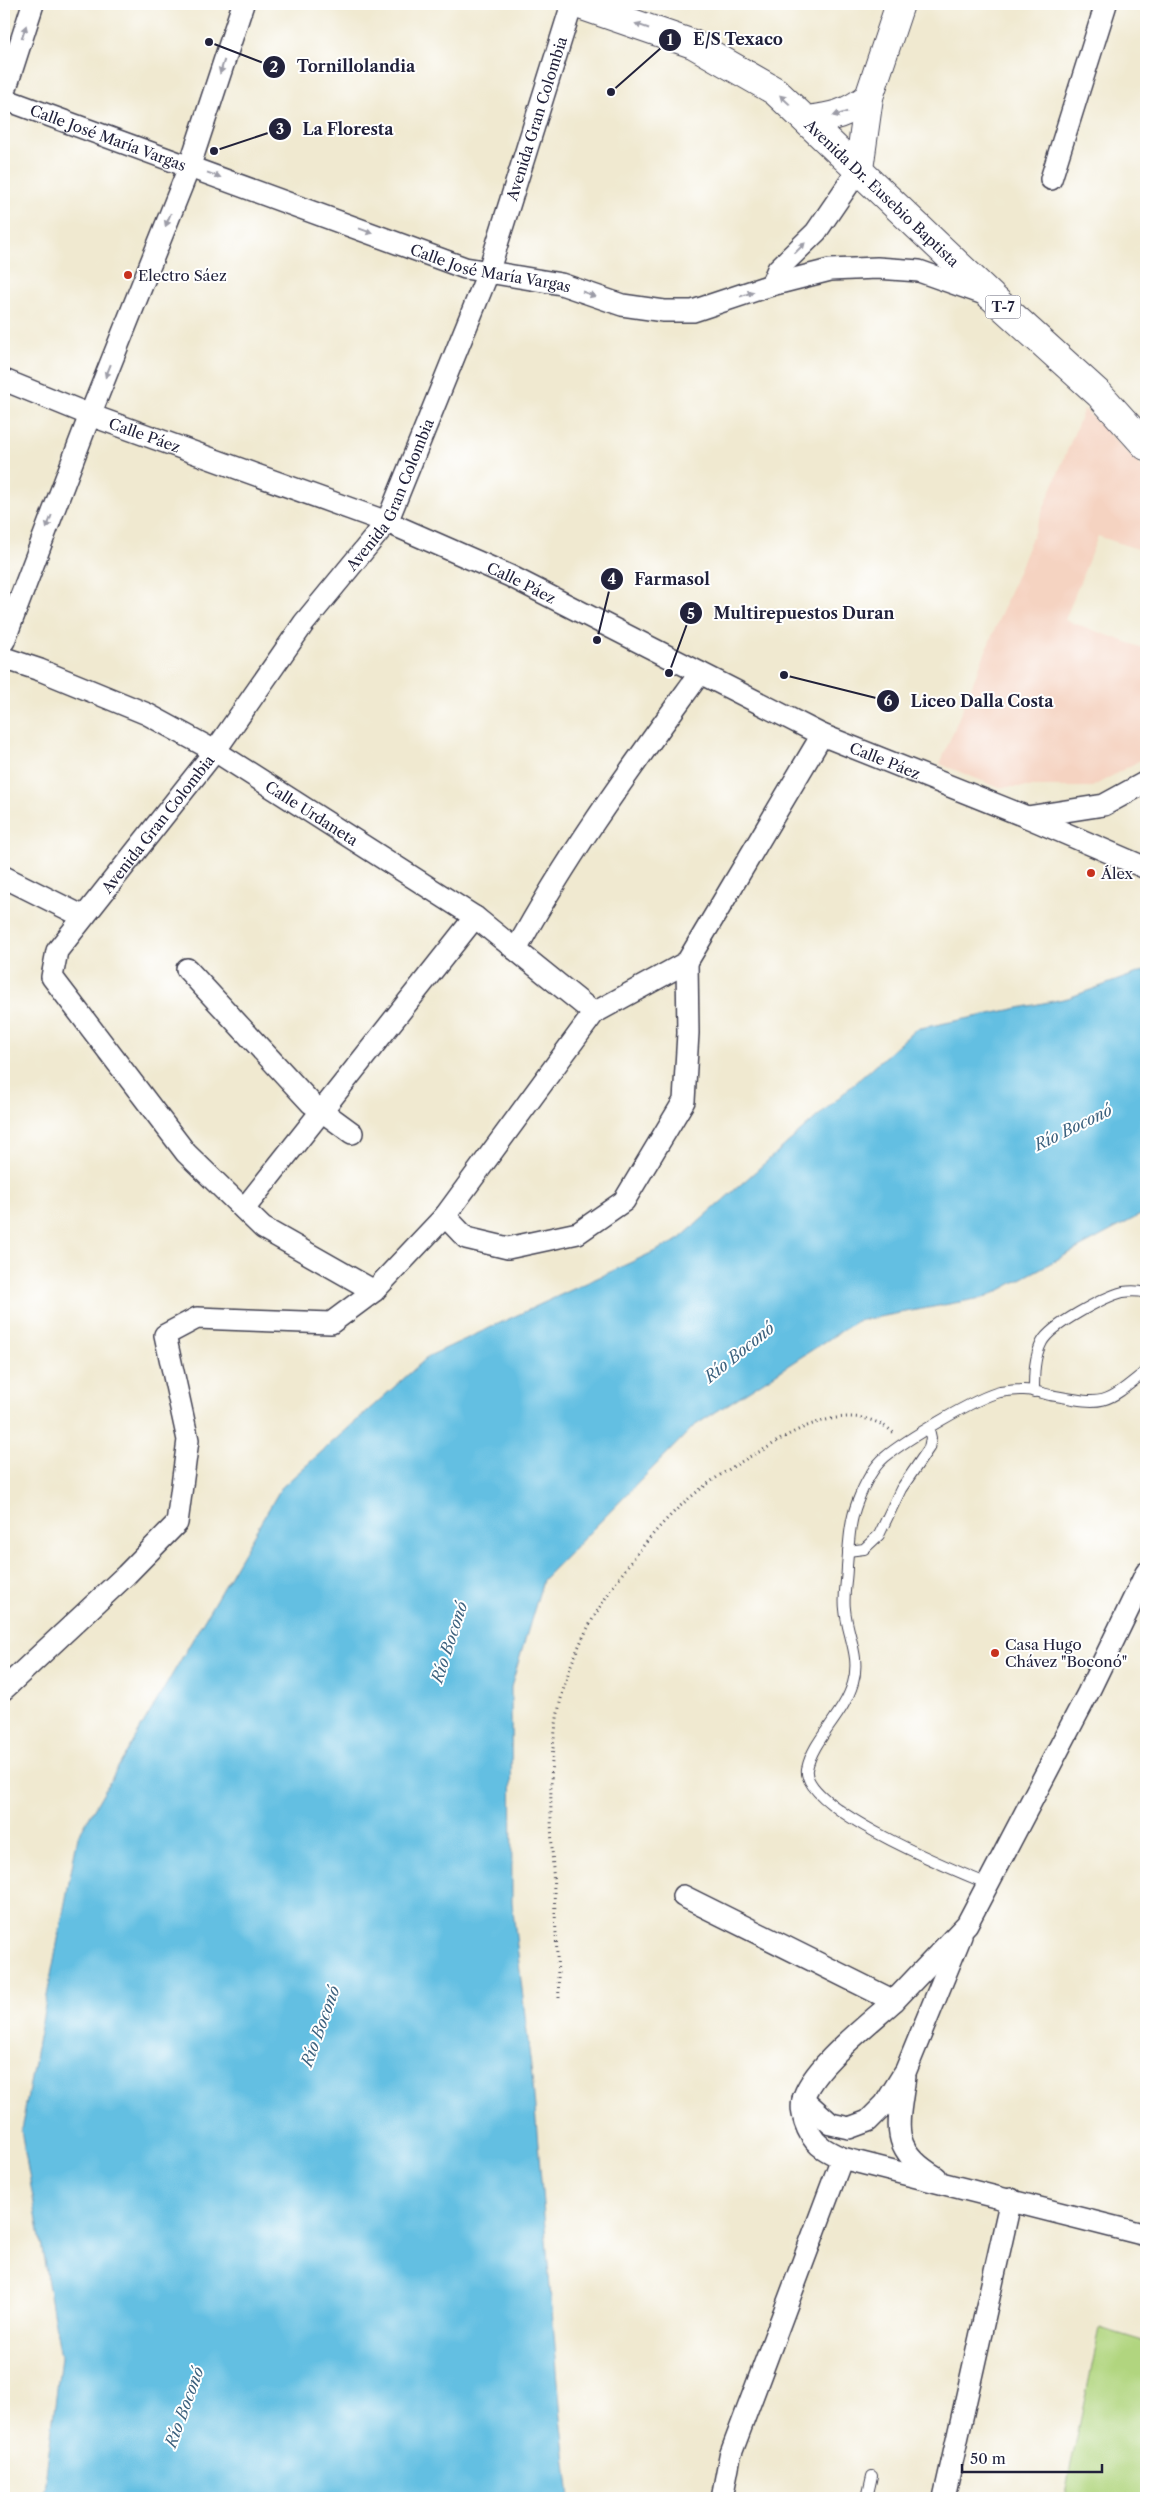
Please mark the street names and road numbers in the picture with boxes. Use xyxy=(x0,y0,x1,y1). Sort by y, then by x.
street label: Avenida Gran Colombia xyxy=(501,34,571,204)
street label: Calle José María Vargas xyxy=(27,100,189,175)
street label: Avenida Dr. Eusebio Baptista xyxy=(800,114,963,271)
street label: Calle José María Vargas xyxy=(408,239,574,296)
road number: T-7 xyxy=(986,296,1020,318)
street label: Calle Páez xyxy=(106,413,183,456)
street label: Avenida Gran Colombia xyxy=(341,415,438,575)
street label: Calle Páez xyxy=(484,558,559,607)
street label: Calle Páez xyxy=(847,738,924,783)
street label: Avenida Gran Colombia xyxy=(97,751,218,897)
street label: Calle Urdaneta xyxy=(262,776,362,849)

